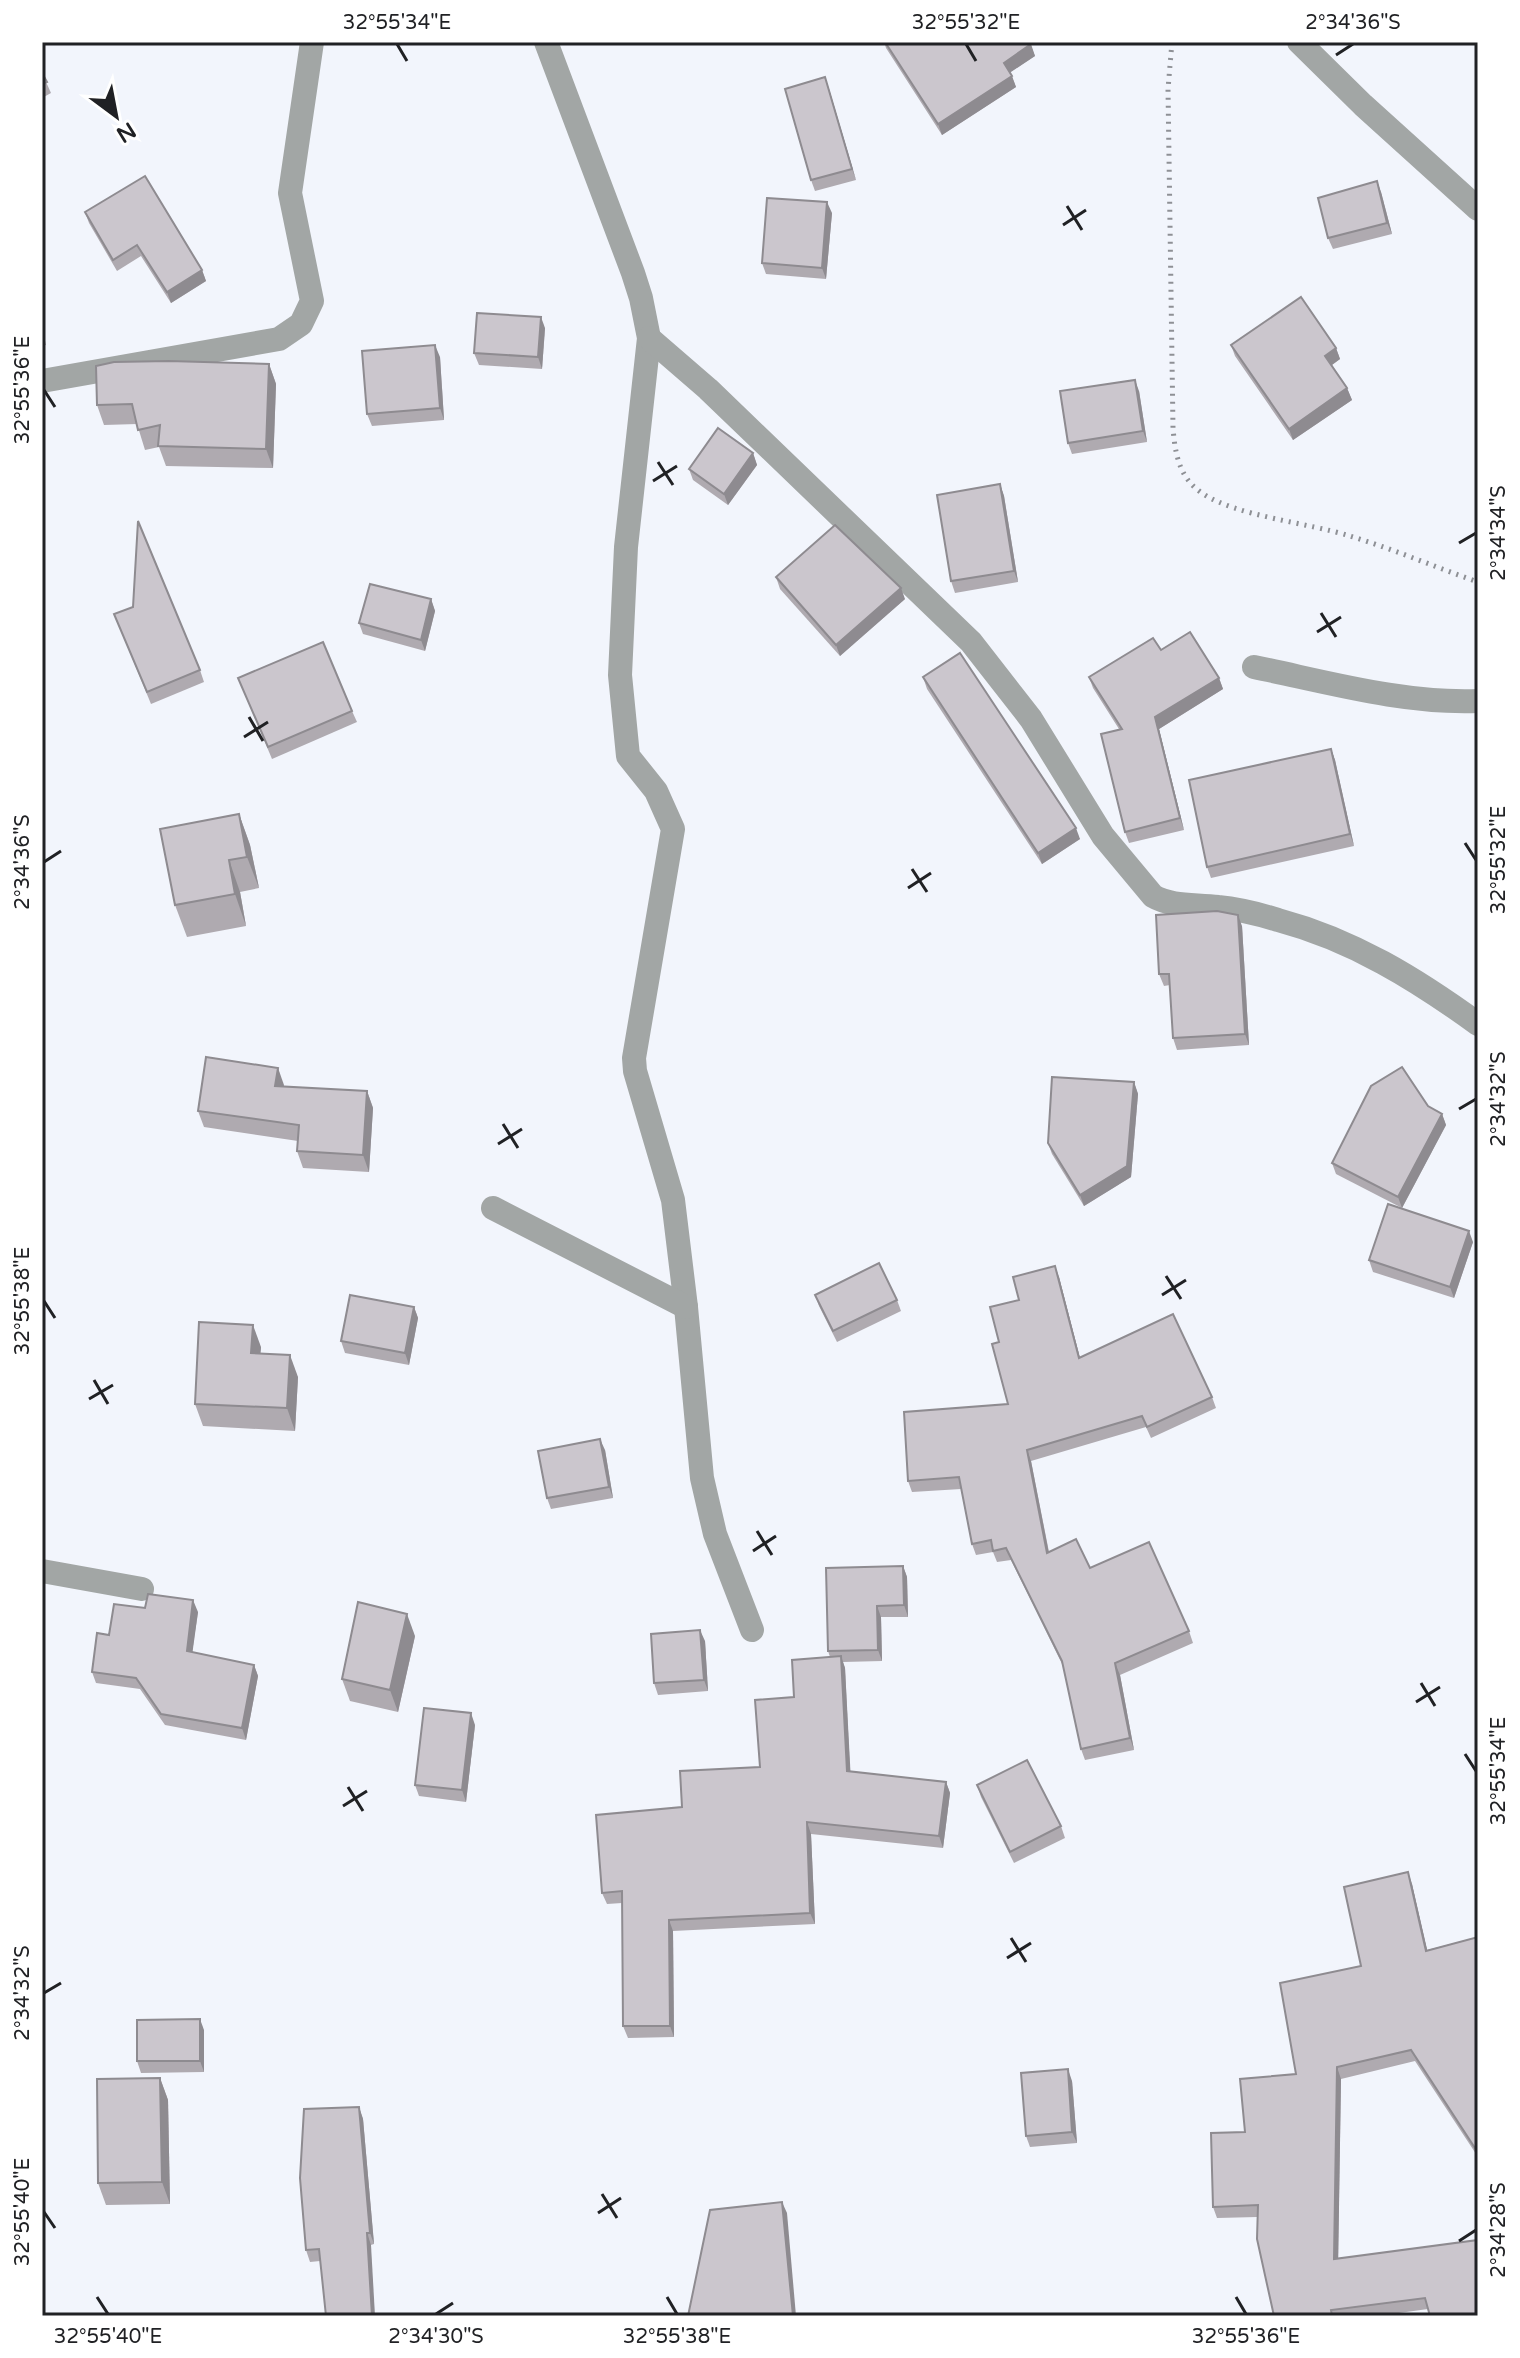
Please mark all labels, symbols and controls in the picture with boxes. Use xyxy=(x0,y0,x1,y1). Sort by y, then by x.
text: 32°55'34"E xyxy=(343,11,451,35)
text: 32°55'32"E xyxy=(912,11,1020,35)
text: 2°34'36"S xyxy=(1305,11,1401,35)
north arrow xyxy=(76,76,156,156)
text: N xyxy=(112,116,140,148)
text: 32°55'36"E xyxy=(11,336,35,444)
text: 2°34'34"S xyxy=(1487,485,1511,581)
text: 32°55'32"E xyxy=(1487,806,1511,914)
text: 2°34'36"S xyxy=(11,814,35,910)
text: 2°34'32"S xyxy=(1487,1051,1511,1147)
text: 32°55'38"E xyxy=(11,1247,35,1355)
text: 32°55'34"E xyxy=(1487,1717,1511,1825)
text: 2°34'32"S xyxy=(11,1945,35,2041)
text: 32°55'40"E xyxy=(11,2158,35,2266)
text: 2°34'28"S xyxy=(1487,2182,1511,2278)
text: 32°55'40"E xyxy=(54,2325,162,2349)
text: 2°34'30"S xyxy=(388,2325,484,2349)
text: 32°55'38"E xyxy=(623,2325,731,2349)
text: 32°55'36"E xyxy=(1192,2325,1300,2349)

